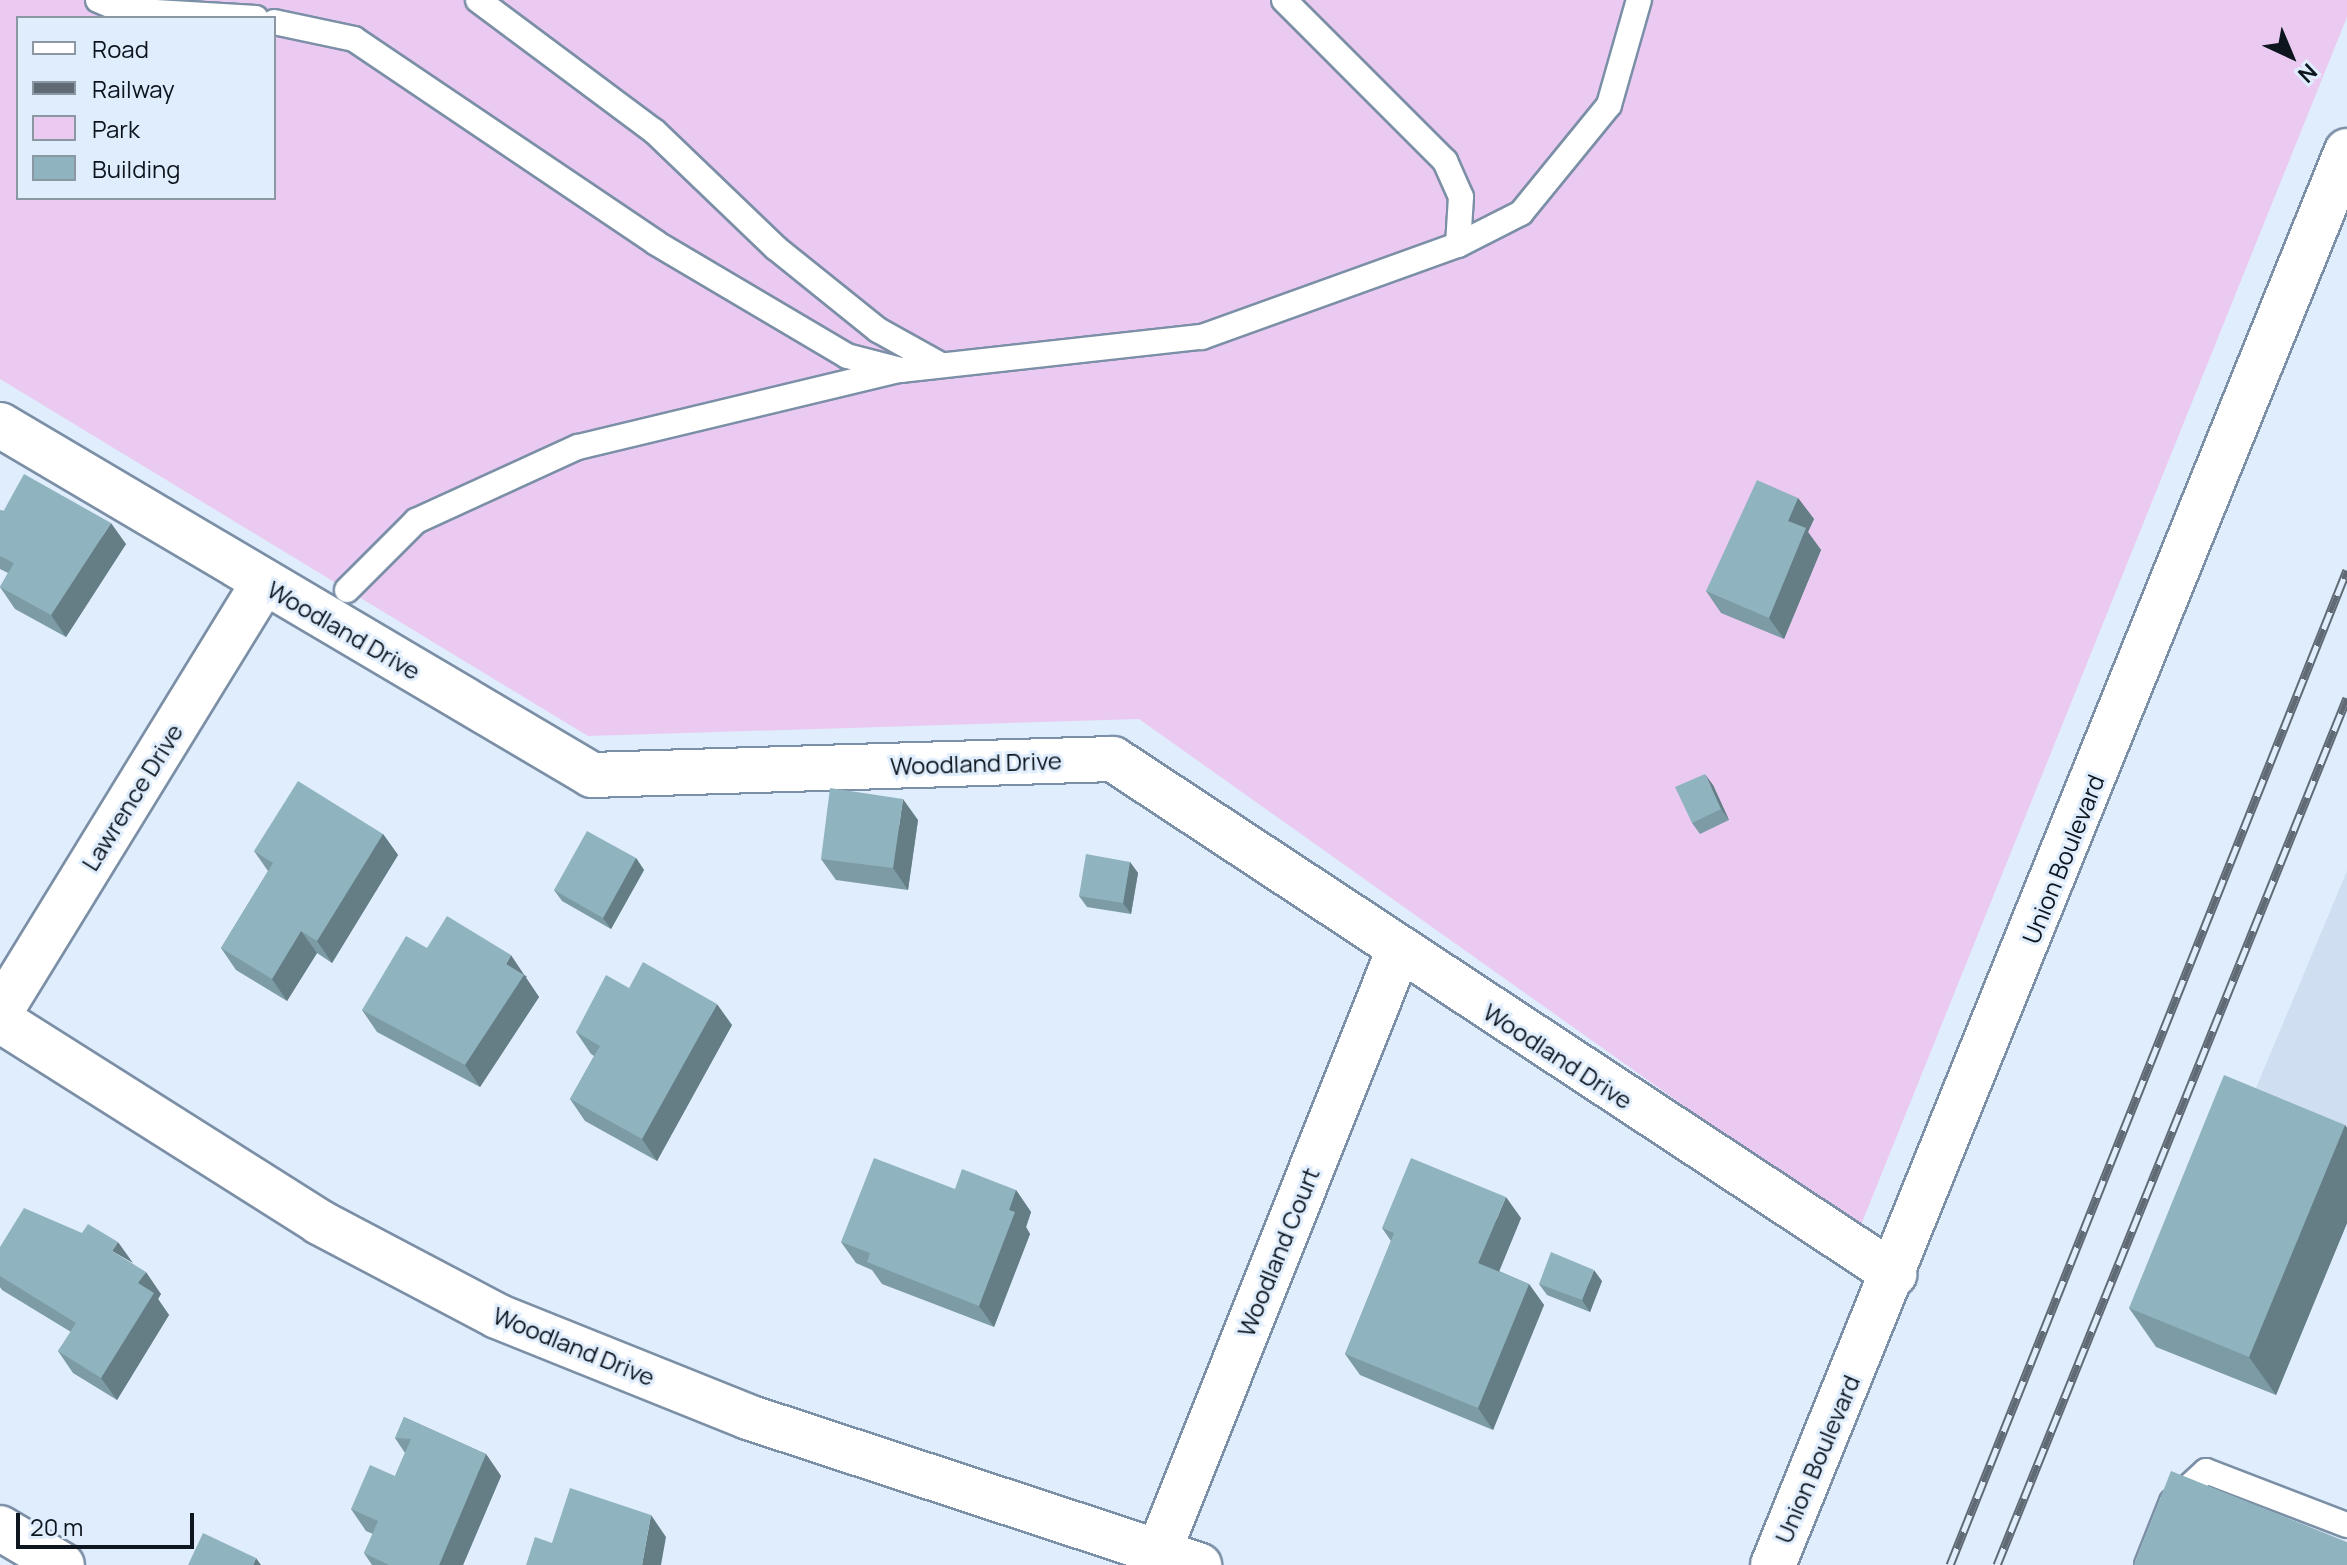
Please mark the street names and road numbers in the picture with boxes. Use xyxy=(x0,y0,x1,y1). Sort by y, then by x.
street label: Woodland Drive xyxy=(262,575,426,685)
street label: Lawrence Drive xyxy=(75,718,189,876)
street label: Woodland Drive xyxy=(890,746,1062,780)
street label: Union Boulevard xyxy=(2016,770,2110,948)
street label: Woodland Drive xyxy=(1478,997,1638,1115)
street label: Woodland Court xyxy=(1231,1163,1325,1341)
street label: Woodland Drive xyxy=(489,1300,659,1392)
street label: Union Boulevard xyxy=(1769,1371,1865,1547)

